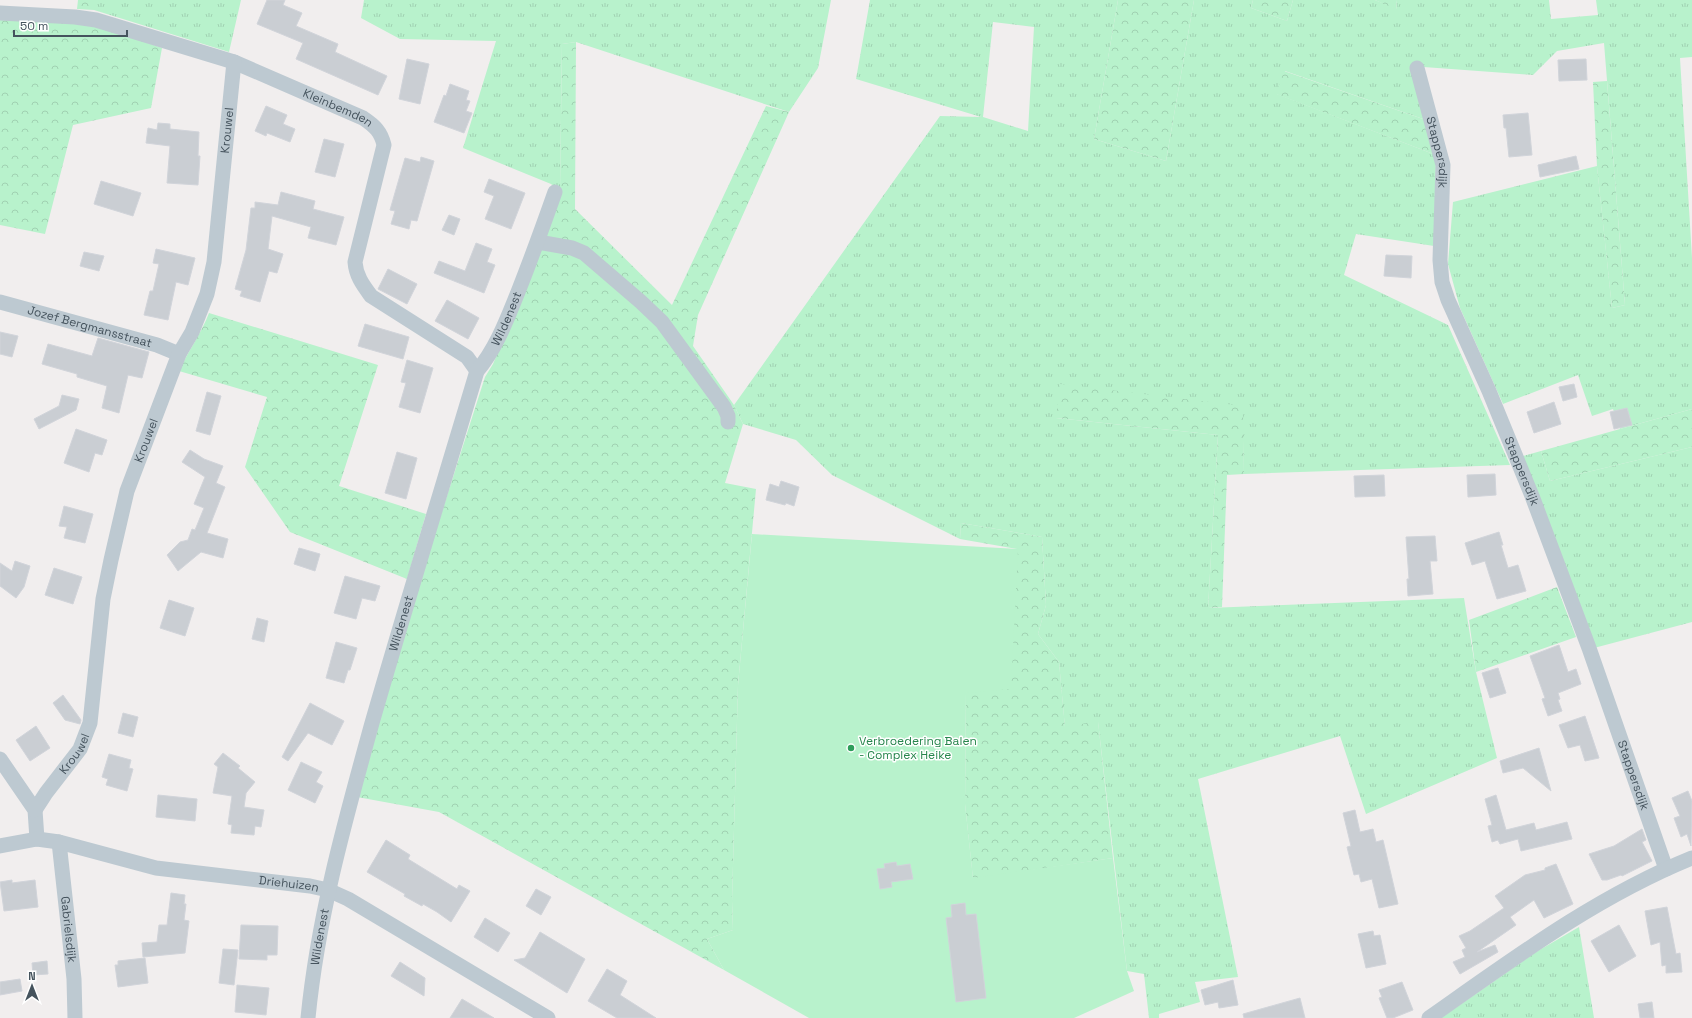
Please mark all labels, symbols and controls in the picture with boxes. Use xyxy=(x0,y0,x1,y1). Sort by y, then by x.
scale bar xyxy=(14,12,127,38)
text: 50 m xyxy=(20,18,48,34)
street label: Kleinbemden xyxy=(300,85,376,131)
street label: Krouwel xyxy=(217,107,237,154)
street label: Stappersdijk xyxy=(1422,115,1452,189)
street label: Wildenest xyxy=(488,289,525,348)
street label: Jozef Bergmansstraat xyxy=(26,302,154,351)
street label: Krouwel xyxy=(131,416,162,465)
street label: Stappersdijk xyxy=(1501,434,1543,508)
street label: Wildenest xyxy=(385,594,417,653)
street label: Krouwel xyxy=(55,731,93,778)
place label: Verbroedering Balen - Complex Heike xyxy=(859,733,977,763)
street label: Stappersdijk xyxy=(1614,738,1653,813)
marker: Verbroedering Balen - Complex Heike xyxy=(846,743,856,753)
street label: Driehuizen xyxy=(258,872,321,896)
street label: Gabrielsdijk xyxy=(57,896,80,964)
street label: Wildenest xyxy=(307,907,333,966)
north arrow xyxy=(12,966,52,1006)
text: N xyxy=(28,969,36,983)

